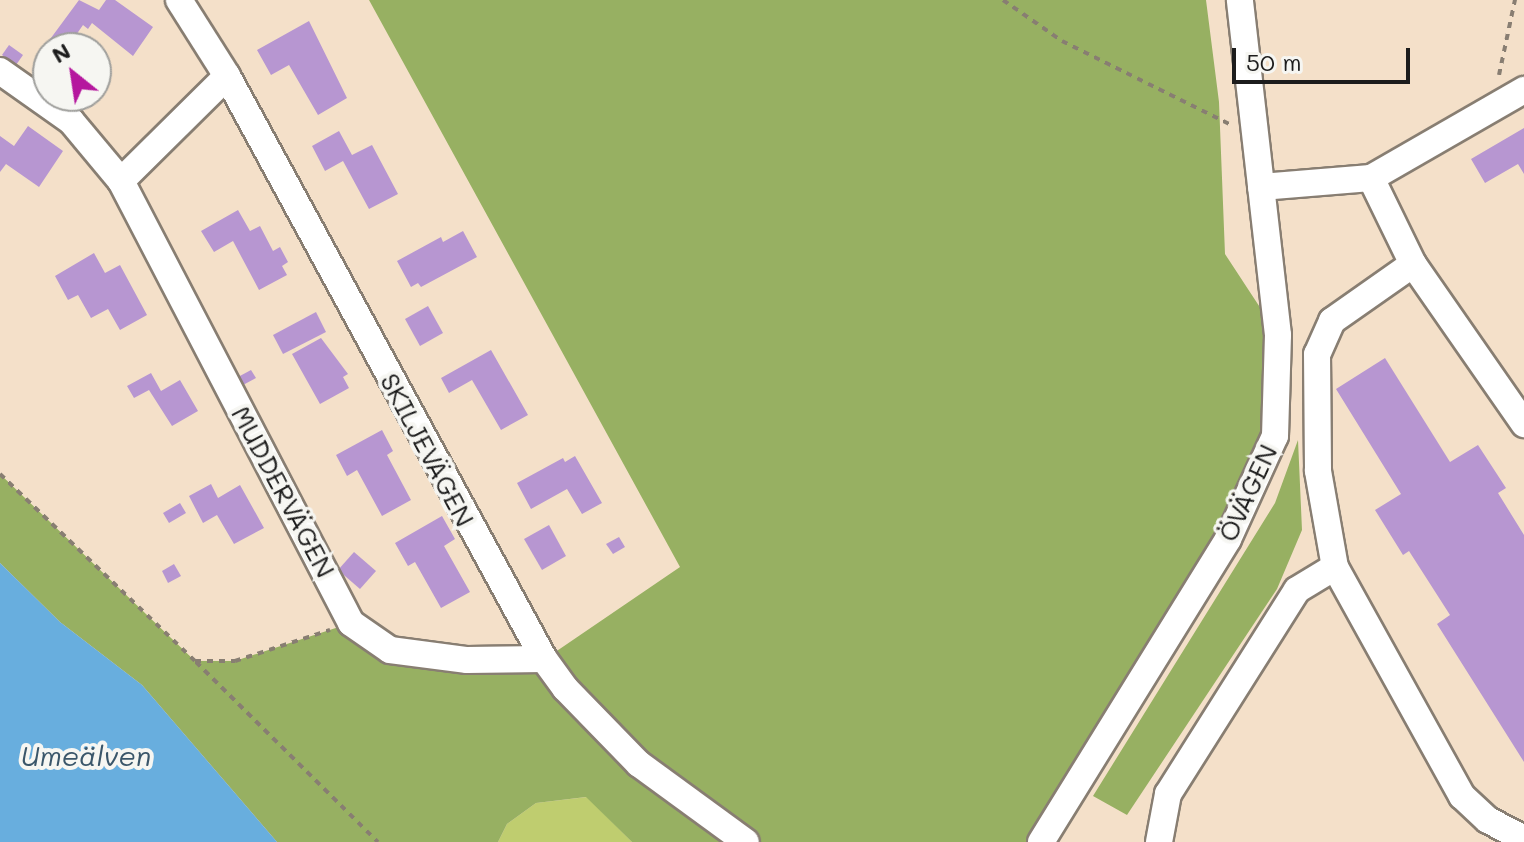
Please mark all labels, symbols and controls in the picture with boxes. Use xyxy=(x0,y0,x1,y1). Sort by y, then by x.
north arrow xyxy=(32,32,112,112)
scale bar xyxy=(1236,32,1414,82)
text: N xyxy=(46,36,75,69)
text: 50 m xyxy=(1246,46,1302,77)
street label: SKILJEVÄGEN xyxy=(374,368,480,532)
street label: MUDDERVÄGEN xyxy=(225,401,341,583)
street label: ÖVÄGEN xyxy=(1212,440,1284,546)
water label: Umeälven xyxy=(21,738,151,772)

